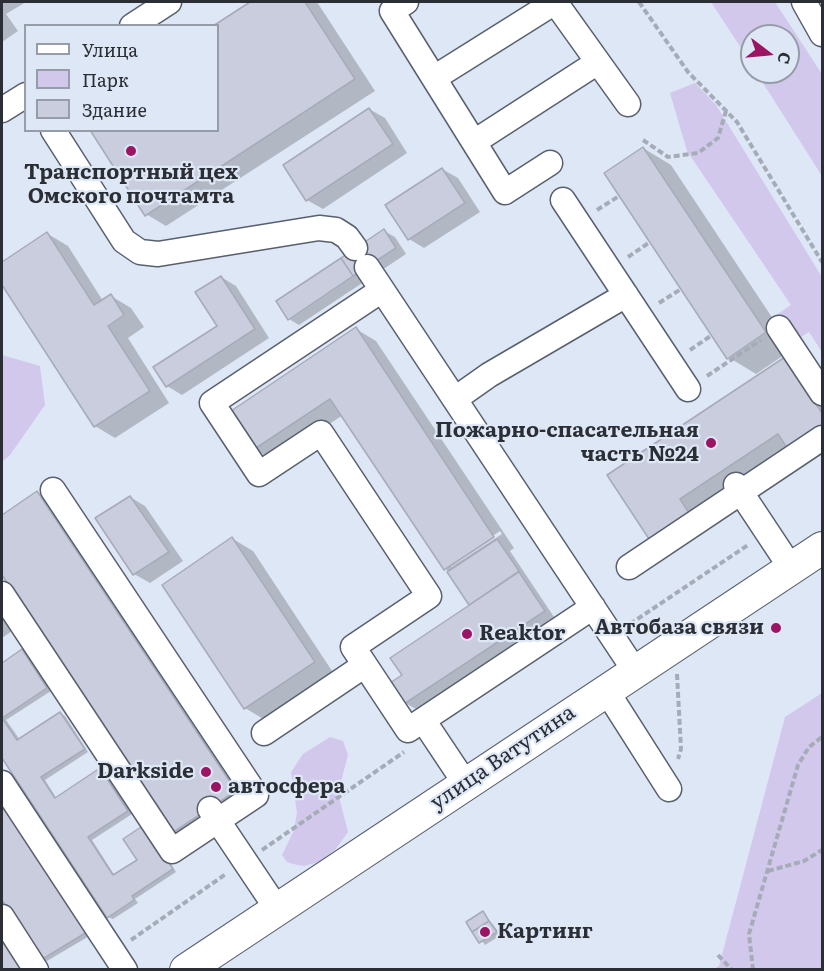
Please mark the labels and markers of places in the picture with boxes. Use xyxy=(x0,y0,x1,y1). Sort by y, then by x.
marker: Транспортный цех Омского почтамта xyxy=(124,144,138,158)
place label: Транспортный цех Омского почтамта xyxy=(24,160,238,210)
place label: Пожарно-спасательная часть №24 xyxy=(435,418,699,468)
marker: Пожарно-спасательная часть №24 xyxy=(704,436,718,450)
place label: Автобаза связи xyxy=(594,615,764,641)
place label: Reaktor xyxy=(479,621,565,647)
marker: Автобаза связи xyxy=(769,621,783,635)
marker: Reaktor xyxy=(460,627,474,641)
place label: Darkside xyxy=(97,759,194,785)
marker: Darkside xyxy=(199,765,213,779)
place label: автосфера xyxy=(228,774,346,800)
marker: автосфера xyxy=(209,780,223,794)
place label: Картинг xyxy=(497,919,593,945)
marker: Картинг xyxy=(478,925,492,939)

